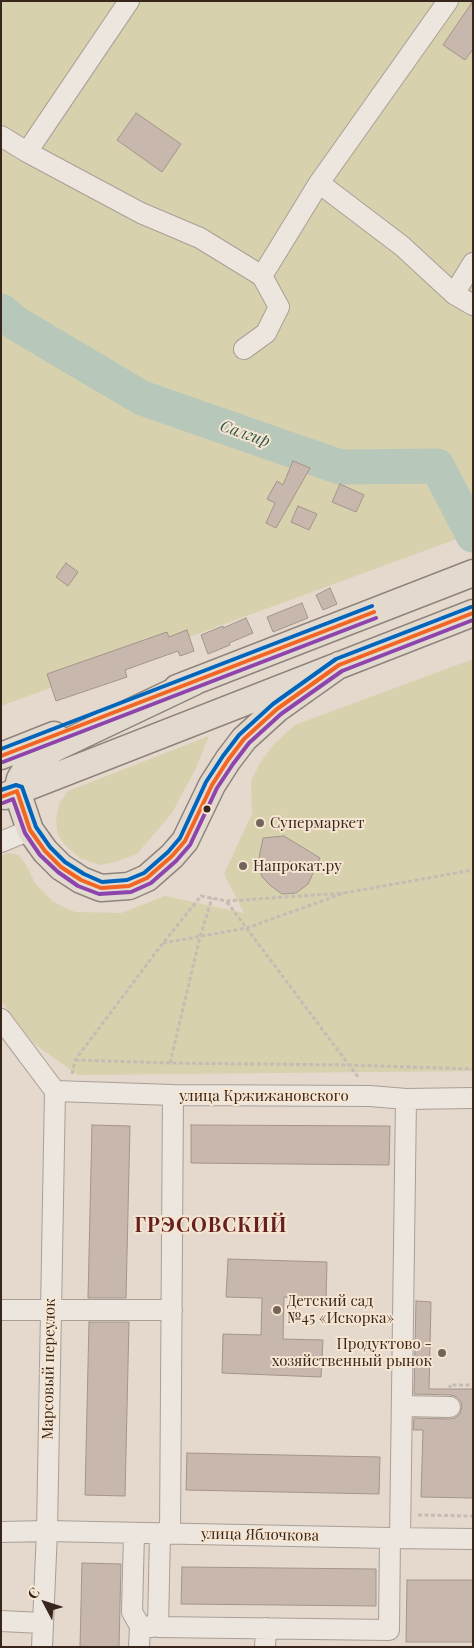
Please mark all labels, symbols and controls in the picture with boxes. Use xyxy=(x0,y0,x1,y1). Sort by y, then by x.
water label: Салгир xyxy=(218,417,272,451)
unlabelled marker xyxy=(202,804,212,814)
place label: Супермаркет xyxy=(270,814,364,832)
marker: Супермаркет xyxy=(254,817,266,829)
place label: Напрокат.ру xyxy=(253,857,342,875)
marker: Напрокат.ру xyxy=(237,860,249,872)
street label: улица Кржижановского xyxy=(179,1087,349,1105)
district label: ГРЭСОВСКИЙ xyxy=(133,1214,289,1238)
place label: Детский сад №45 «Искорка» xyxy=(287,1292,394,1327)
street label: Марсовый переулок xyxy=(39,1298,59,1440)
marker: Детский сад №45 «Искорка» xyxy=(271,1304,283,1316)
place label: Продуктово - хозяйственный рынок xyxy=(272,1335,432,1370)
marker: Продуктово - хозяйственный рынок xyxy=(436,1347,448,1359)
street label: улица Яблочкова xyxy=(201,1525,319,1545)
north arrow xyxy=(20,1578,70,1628)
text: С xyxy=(23,1583,44,1603)

